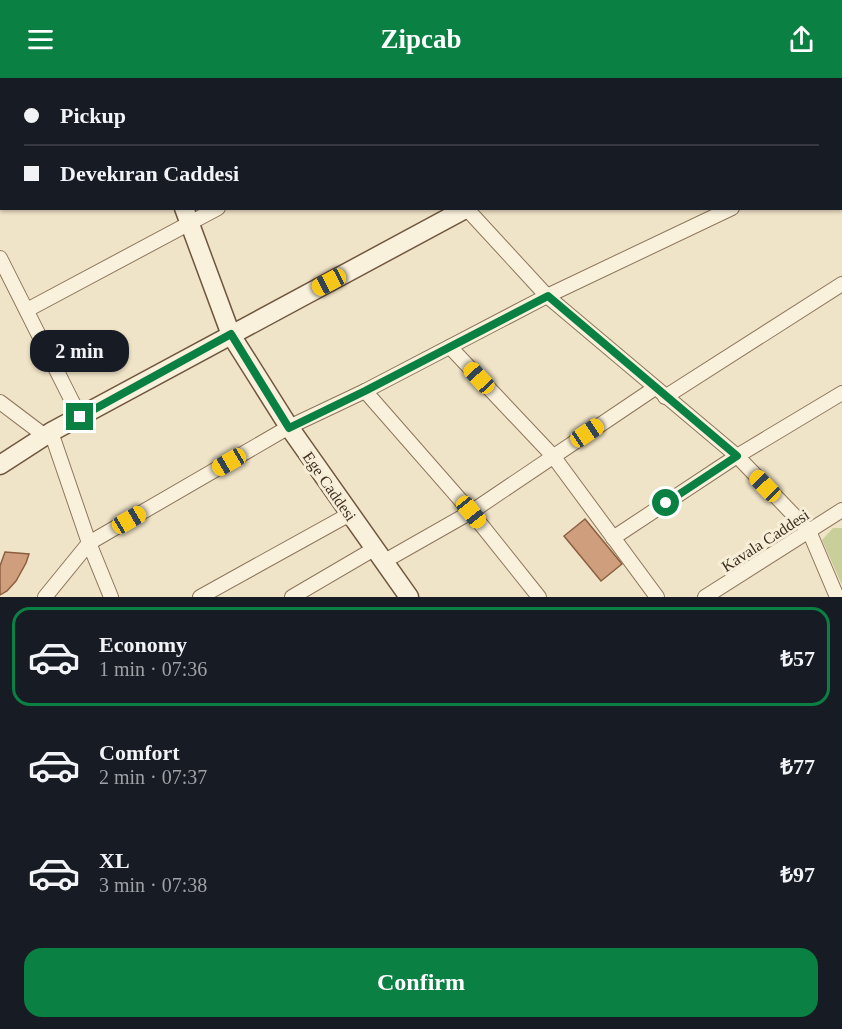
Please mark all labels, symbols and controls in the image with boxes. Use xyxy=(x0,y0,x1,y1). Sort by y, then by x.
icon: menu xyxy=(24,23,57,56)
icon: share xyxy=(785,23,818,56)
text: Zipcab xyxy=(380,24,462,54)
text: Pickup xyxy=(60,103,126,128)
text: Devekıran Caddesi xyxy=(60,161,239,186)
car xyxy=(309,266,349,298)
callout: 2 min xyxy=(31,330,130,372)
text: 2 min xyxy=(55,340,104,362)
car xyxy=(460,359,498,397)
route end xyxy=(66,403,93,430)
car xyxy=(567,415,607,451)
car xyxy=(209,445,249,479)
street label: Ege Caddesi xyxy=(299,448,360,525)
car xyxy=(746,467,784,505)
route start xyxy=(652,489,679,516)
car xyxy=(453,492,489,532)
car xyxy=(109,503,149,537)
street label: Kavala Caddesi xyxy=(718,506,813,575)
icon: car xyxy=(27,630,81,684)
text: Economy xyxy=(99,632,187,657)
text: ₺57 xyxy=(780,646,815,671)
text: 1 min · 07:36 xyxy=(99,658,207,680)
icon: car xyxy=(27,738,81,792)
text: Comfort xyxy=(99,740,180,765)
text: ₺77 xyxy=(780,754,815,779)
text: 2 min · 07:37 xyxy=(99,766,207,788)
icon: car xyxy=(27,846,81,900)
text: XL xyxy=(99,848,130,873)
text: ₺97 xyxy=(780,862,815,887)
text: 3 min · 07:38 xyxy=(99,874,207,896)
button: Confirm xyxy=(24,948,818,1017)

